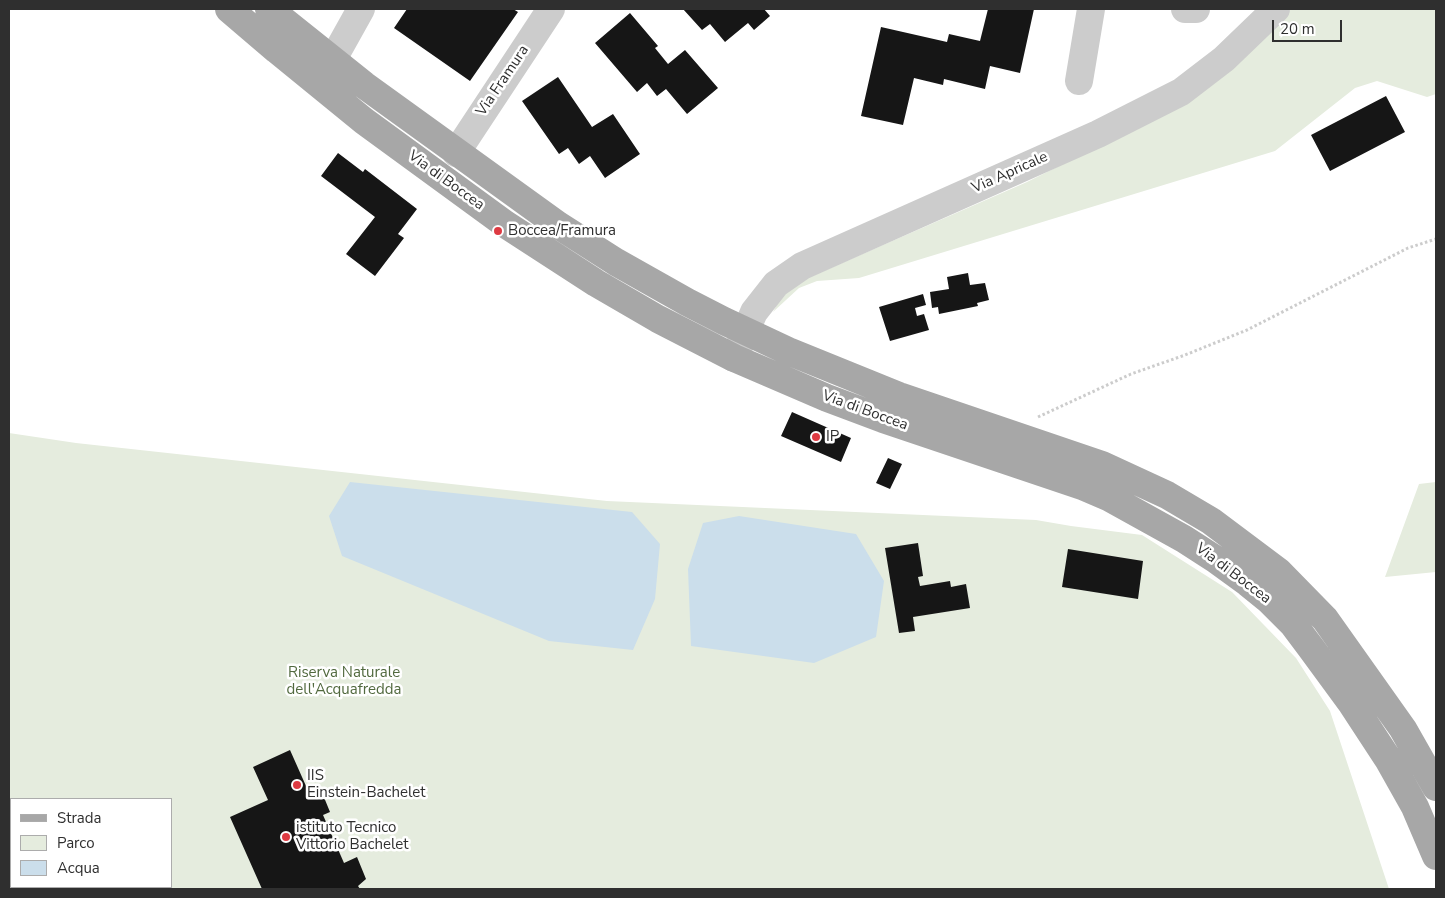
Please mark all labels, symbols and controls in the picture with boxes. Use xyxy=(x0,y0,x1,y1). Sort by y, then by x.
scale bar xyxy=(1275,10,1345,42)
text: 20 m xyxy=(1280,19,1315,39)
street label: Via Framura xyxy=(473,42,533,120)
street label: Via di Boccea xyxy=(404,147,488,215)
street label: Via Apricale xyxy=(969,148,1051,198)
place label: Boccea/Framura xyxy=(508,222,616,240)
marker: Boccea/Framura xyxy=(492,225,504,237)
street label: Via di Boccea xyxy=(820,387,910,435)
place label: IP xyxy=(826,428,839,446)
marker: IP xyxy=(810,431,822,443)
street label: Via di Boccea xyxy=(1192,540,1274,608)
park label: Riserva Naturale dell'Acquafredda xyxy=(287,664,401,699)
place label: IIS Einstein-Bachelet xyxy=(307,767,426,802)
marker: IIS Einstein-Bachelet xyxy=(291,779,303,791)
legend xyxy=(10,798,172,888)
text: Strada xyxy=(57,808,101,828)
place label: istituto Tecnico Vittorio Bachelet xyxy=(296,819,409,854)
marker: istituto Tecnico Vittorio Bachelet xyxy=(280,831,292,843)
text: Parco xyxy=(57,833,95,853)
text: Acqua xyxy=(57,858,100,878)

